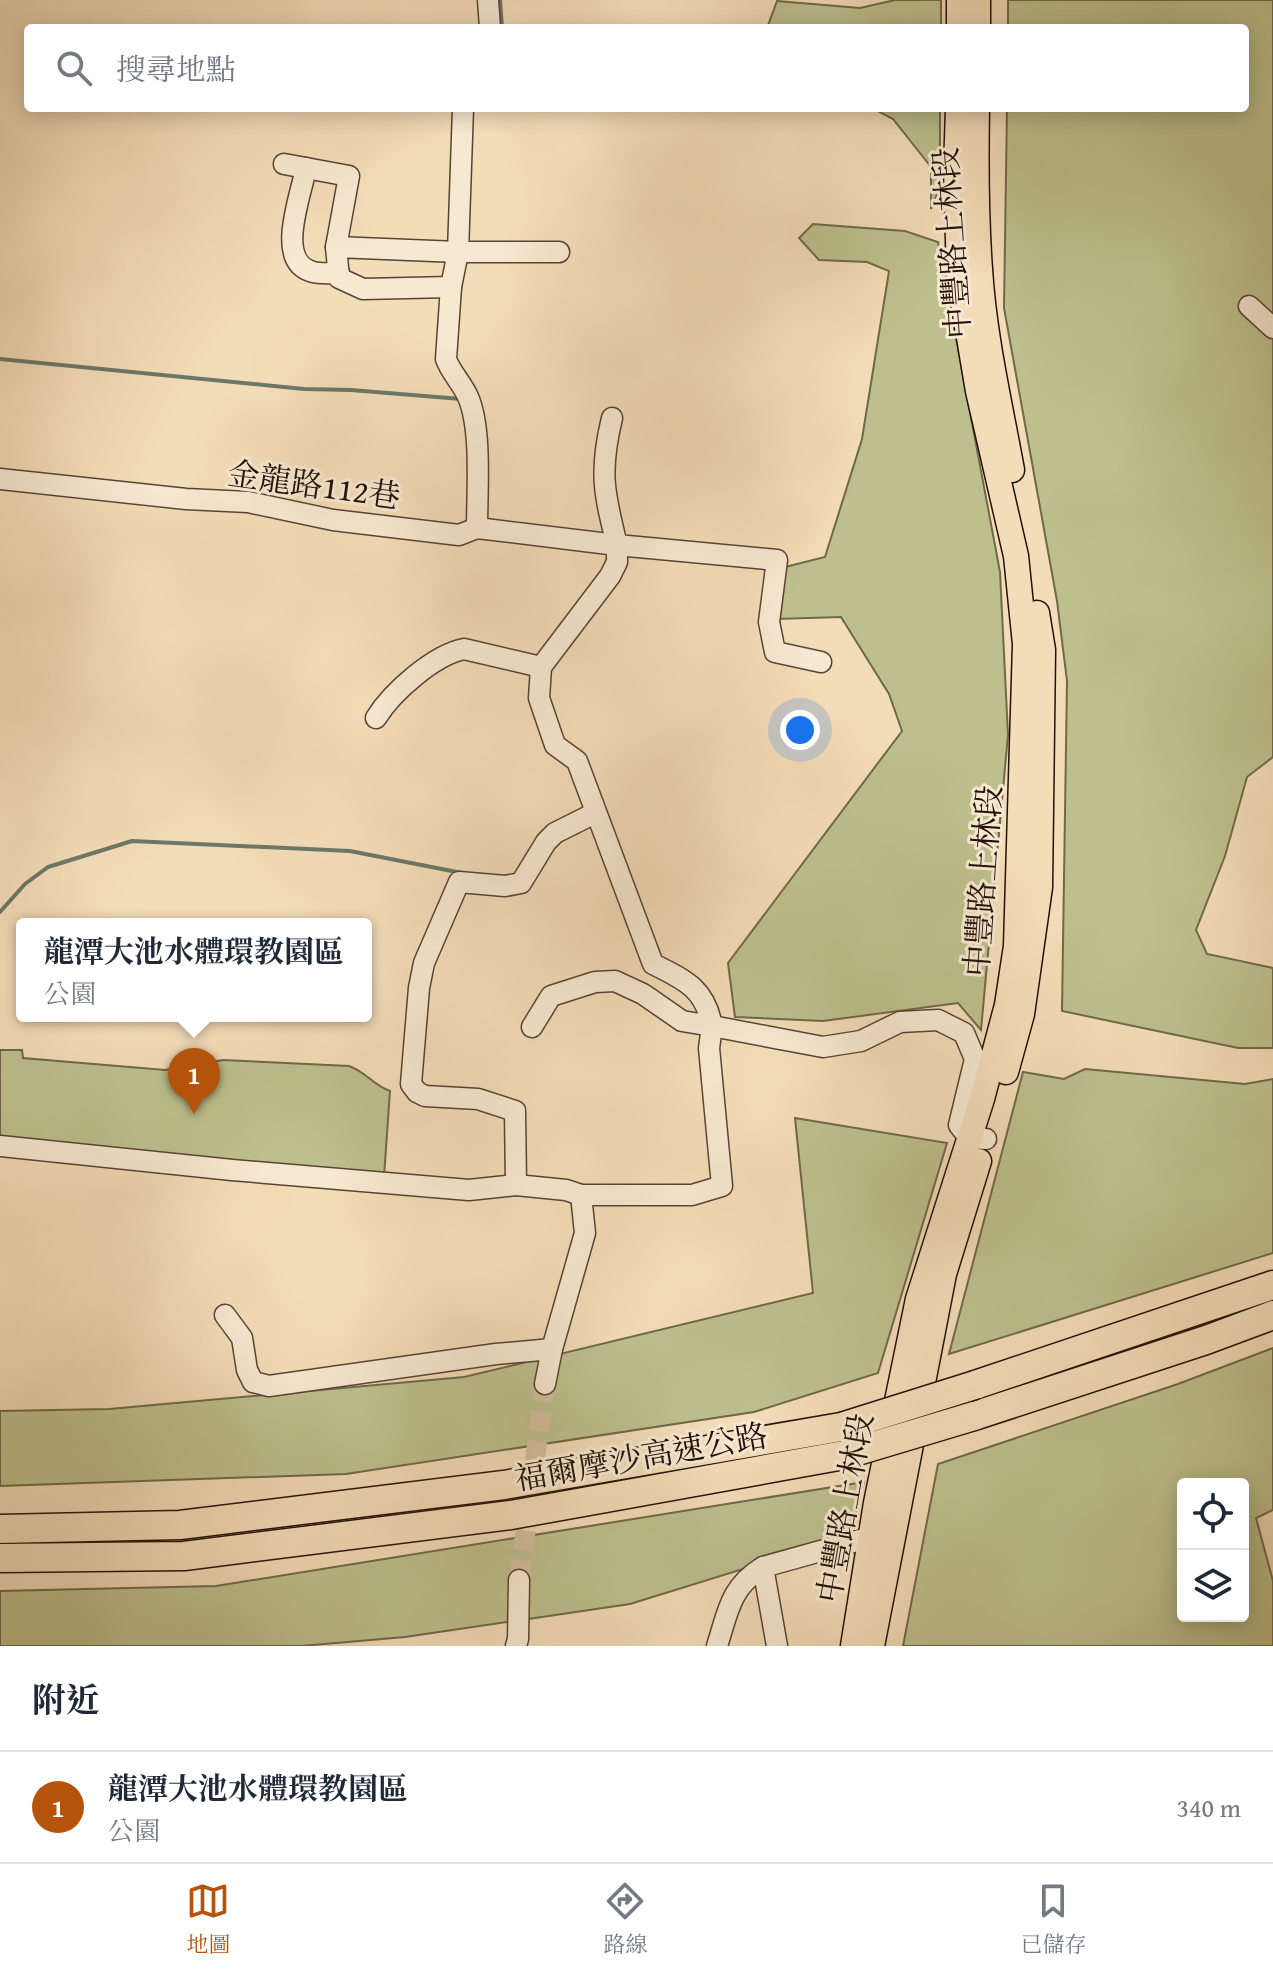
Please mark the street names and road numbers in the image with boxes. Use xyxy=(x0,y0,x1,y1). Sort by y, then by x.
street label: 中豐路上林段 xyxy=(921,146,982,340)
street label: 金龍路112巷 xyxy=(225,449,404,520)
street label: 中豐路上林段 xyxy=(952,784,1013,978)
street label: 中豐路上林段 xyxy=(805,1409,884,1607)
street label: 福爾摩沙高速公路 xyxy=(511,1411,771,1502)

